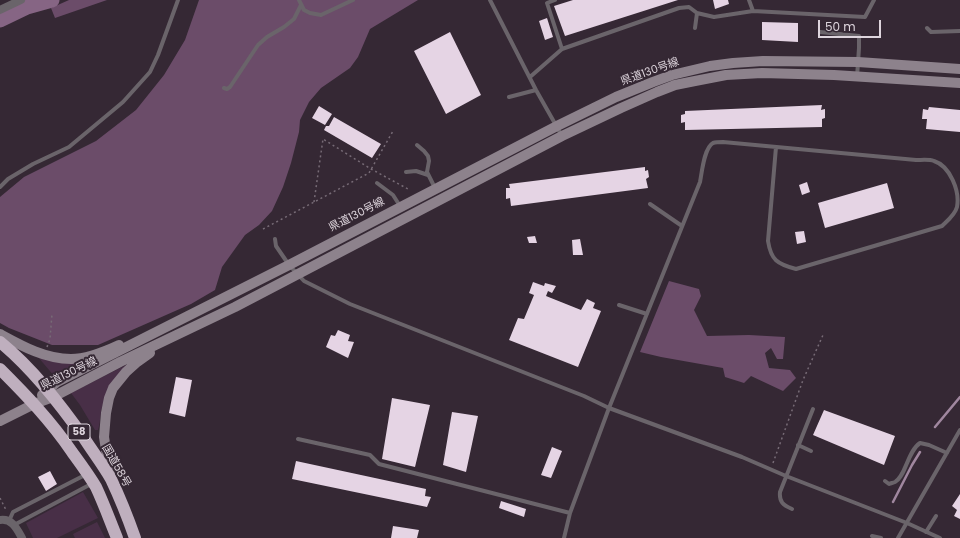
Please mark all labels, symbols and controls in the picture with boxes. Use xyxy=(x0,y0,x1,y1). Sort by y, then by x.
scale bar xyxy=(820,12,883,38)
text: 50 m xyxy=(825,18,856,35)
street label: 県道130号線 xyxy=(619,55,681,89)
street label: 県道130号線 xyxy=(327,195,387,235)
street label: 県道130号線 xyxy=(39,355,99,393)
road number: 58 xyxy=(68,424,90,440)
street label: 国道58号 xyxy=(99,442,133,490)

